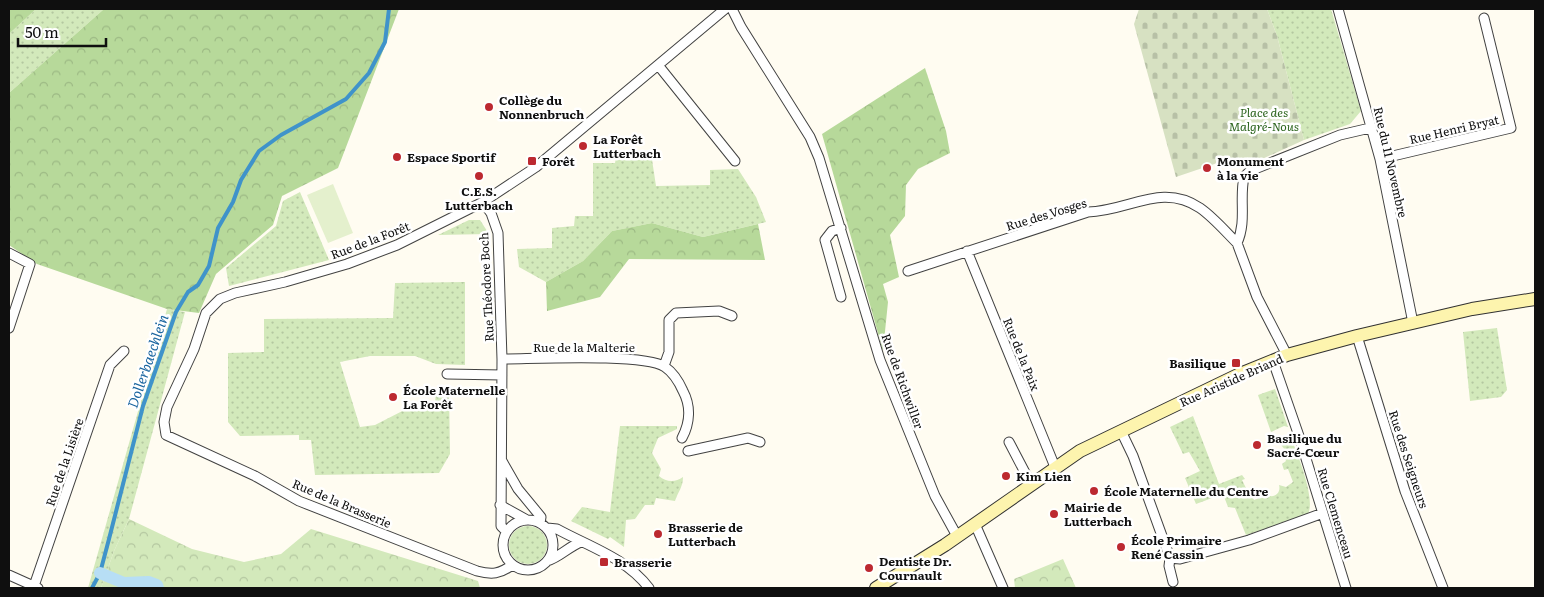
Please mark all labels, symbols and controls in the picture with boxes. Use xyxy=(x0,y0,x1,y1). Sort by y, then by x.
scale bar xyxy=(18,15,105,47)
text: 50 m xyxy=(25,20,59,43)
place label: Collège du Nonnenbruch xyxy=(499,91,584,123)
marker: Collège du Nonnenbruch xyxy=(483,101,495,113)
park label: Place des Malgré-Nous xyxy=(1229,103,1299,135)
street label: Rue du 11 Novembre xyxy=(1370,105,1412,219)
street label: Rue Henri Bryat xyxy=(1407,110,1501,148)
place label: La Forêt Lutterbach xyxy=(593,130,661,162)
marker: La Forêt Lutterbach xyxy=(577,140,589,152)
place label: Espace Sportif xyxy=(407,148,497,166)
marker: Espace Sportif xyxy=(391,151,403,163)
place label: Forêt xyxy=(542,152,575,170)
place label: Monument à la vie xyxy=(1217,152,1285,184)
marker: Forêt xyxy=(526,155,538,167)
marker: Monument à la vie xyxy=(1201,162,1213,174)
marker: C.E.S. Lutterbach xyxy=(473,170,485,182)
place label: C.E.S. Lutterbach xyxy=(445,182,513,214)
street label: Rue des Vosges xyxy=(1004,193,1089,235)
street label: Rue de la Forêt xyxy=(328,217,412,263)
street label: Rue Théodore Boch xyxy=(474,232,498,342)
water label: Dollerbaechlein xyxy=(122,311,173,411)
street label: Rue de la Paix xyxy=(999,315,1045,394)
street label: Rue de Richwiller xyxy=(877,331,929,432)
street label: Rue de la Malterie xyxy=(533,338,635,356)
street label: Rue Aristide Briand xyxy=(1176,349,1286,411)
place label: Basilique xyxy=(1169,354,1226,372)
marker: Basilique xyxy=(1230,357,1242,369)
place label: École Maternelle La Forêt xyxy=(403,381,506,413)
marker: École Maternelle La Forêt xyxy=(387,391,399,403)
street label: Rue des Seigneurs xyxy=(1385,408,1434,511)
street label: Rue de la Lisière xyxy=(40,416,88,508)
place label: Basilique du Sacré-Cœur xyxy=(1267,429,1342,461)
marker: Basilique du Sacré-Cœur xyxy=(1251,439,1263,451)
street label: Rue Clemenceau xyxy=(1314,465,1358,561)
place label: Kim Lien xyxy=(1016,467,1072,485)
marker: Kim Lien xyxy=(1000,470,1012,482)
street label: Rue de la Brasserie xyxy=(290,474,394,532)
place label: École Maternelle du Centre xyxy=(1104,482,1269,500)
marker: École Maternelle du Centre xyxy=(1088,485,1100,497)
place label: Mairie de Lutterbach xyxy=(1064,498,1132,530)
marker: Mairie de Lutterbach xyxy=(1048,508,1060,520)
place label: Brasserie de Lutterbach xyxy=(668,518,743,550)
marker: Brasserie de Lutterbach xyxy=(652,528,664,540)
place label: École Primaire René Cassin xyxy=(1131,531,1222,563)
marker: École Primaire René Cassin xyxy=(1115,541,1127,553)
place label: Dentiste Dr. Cournault xyxy=(879,552,952,584)
place label: Brasserie xyxy=(614,553,672,571)
marker: Brasserie xyxy=(598,556,610,568)
marker: Dentiste Dr. Cournault xyxy=(863,562,875,574)

